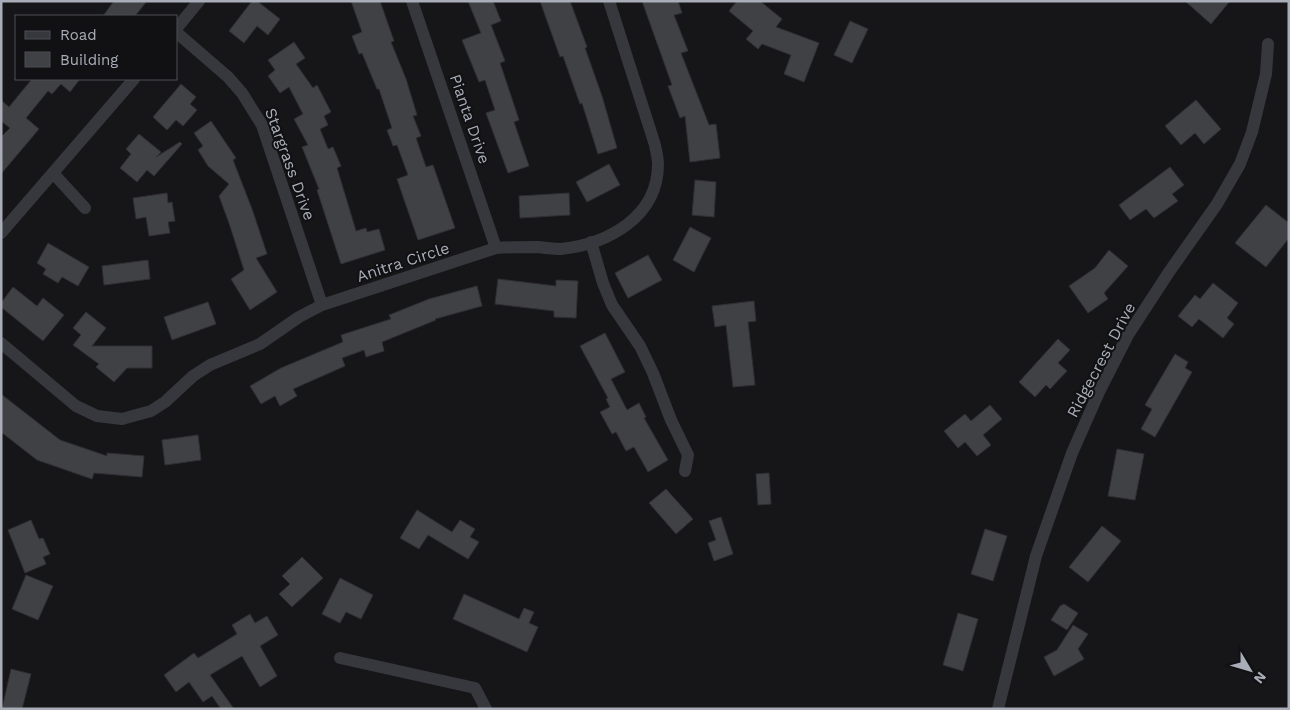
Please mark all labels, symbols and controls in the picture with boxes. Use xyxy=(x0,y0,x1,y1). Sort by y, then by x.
legend xyxy=(15,15,178,80)
text: Road xyxy=(60,26,97,44)
text: Building xyxy=(60,51,118,69)
street label: Pianta Drive xyxy=(446,72,494,166)
street label: Stargrass Drive xyxy=(261,105,319,223)
street label: Anitra Circle xyxy=(354,238,452,286)
street label: Ridgecrest Drive xyxy=(1063,299,1139,421)
north arrow xyxy=(1225,645,1275,695)
text: N xyxy=(1251,669,1270,687)

